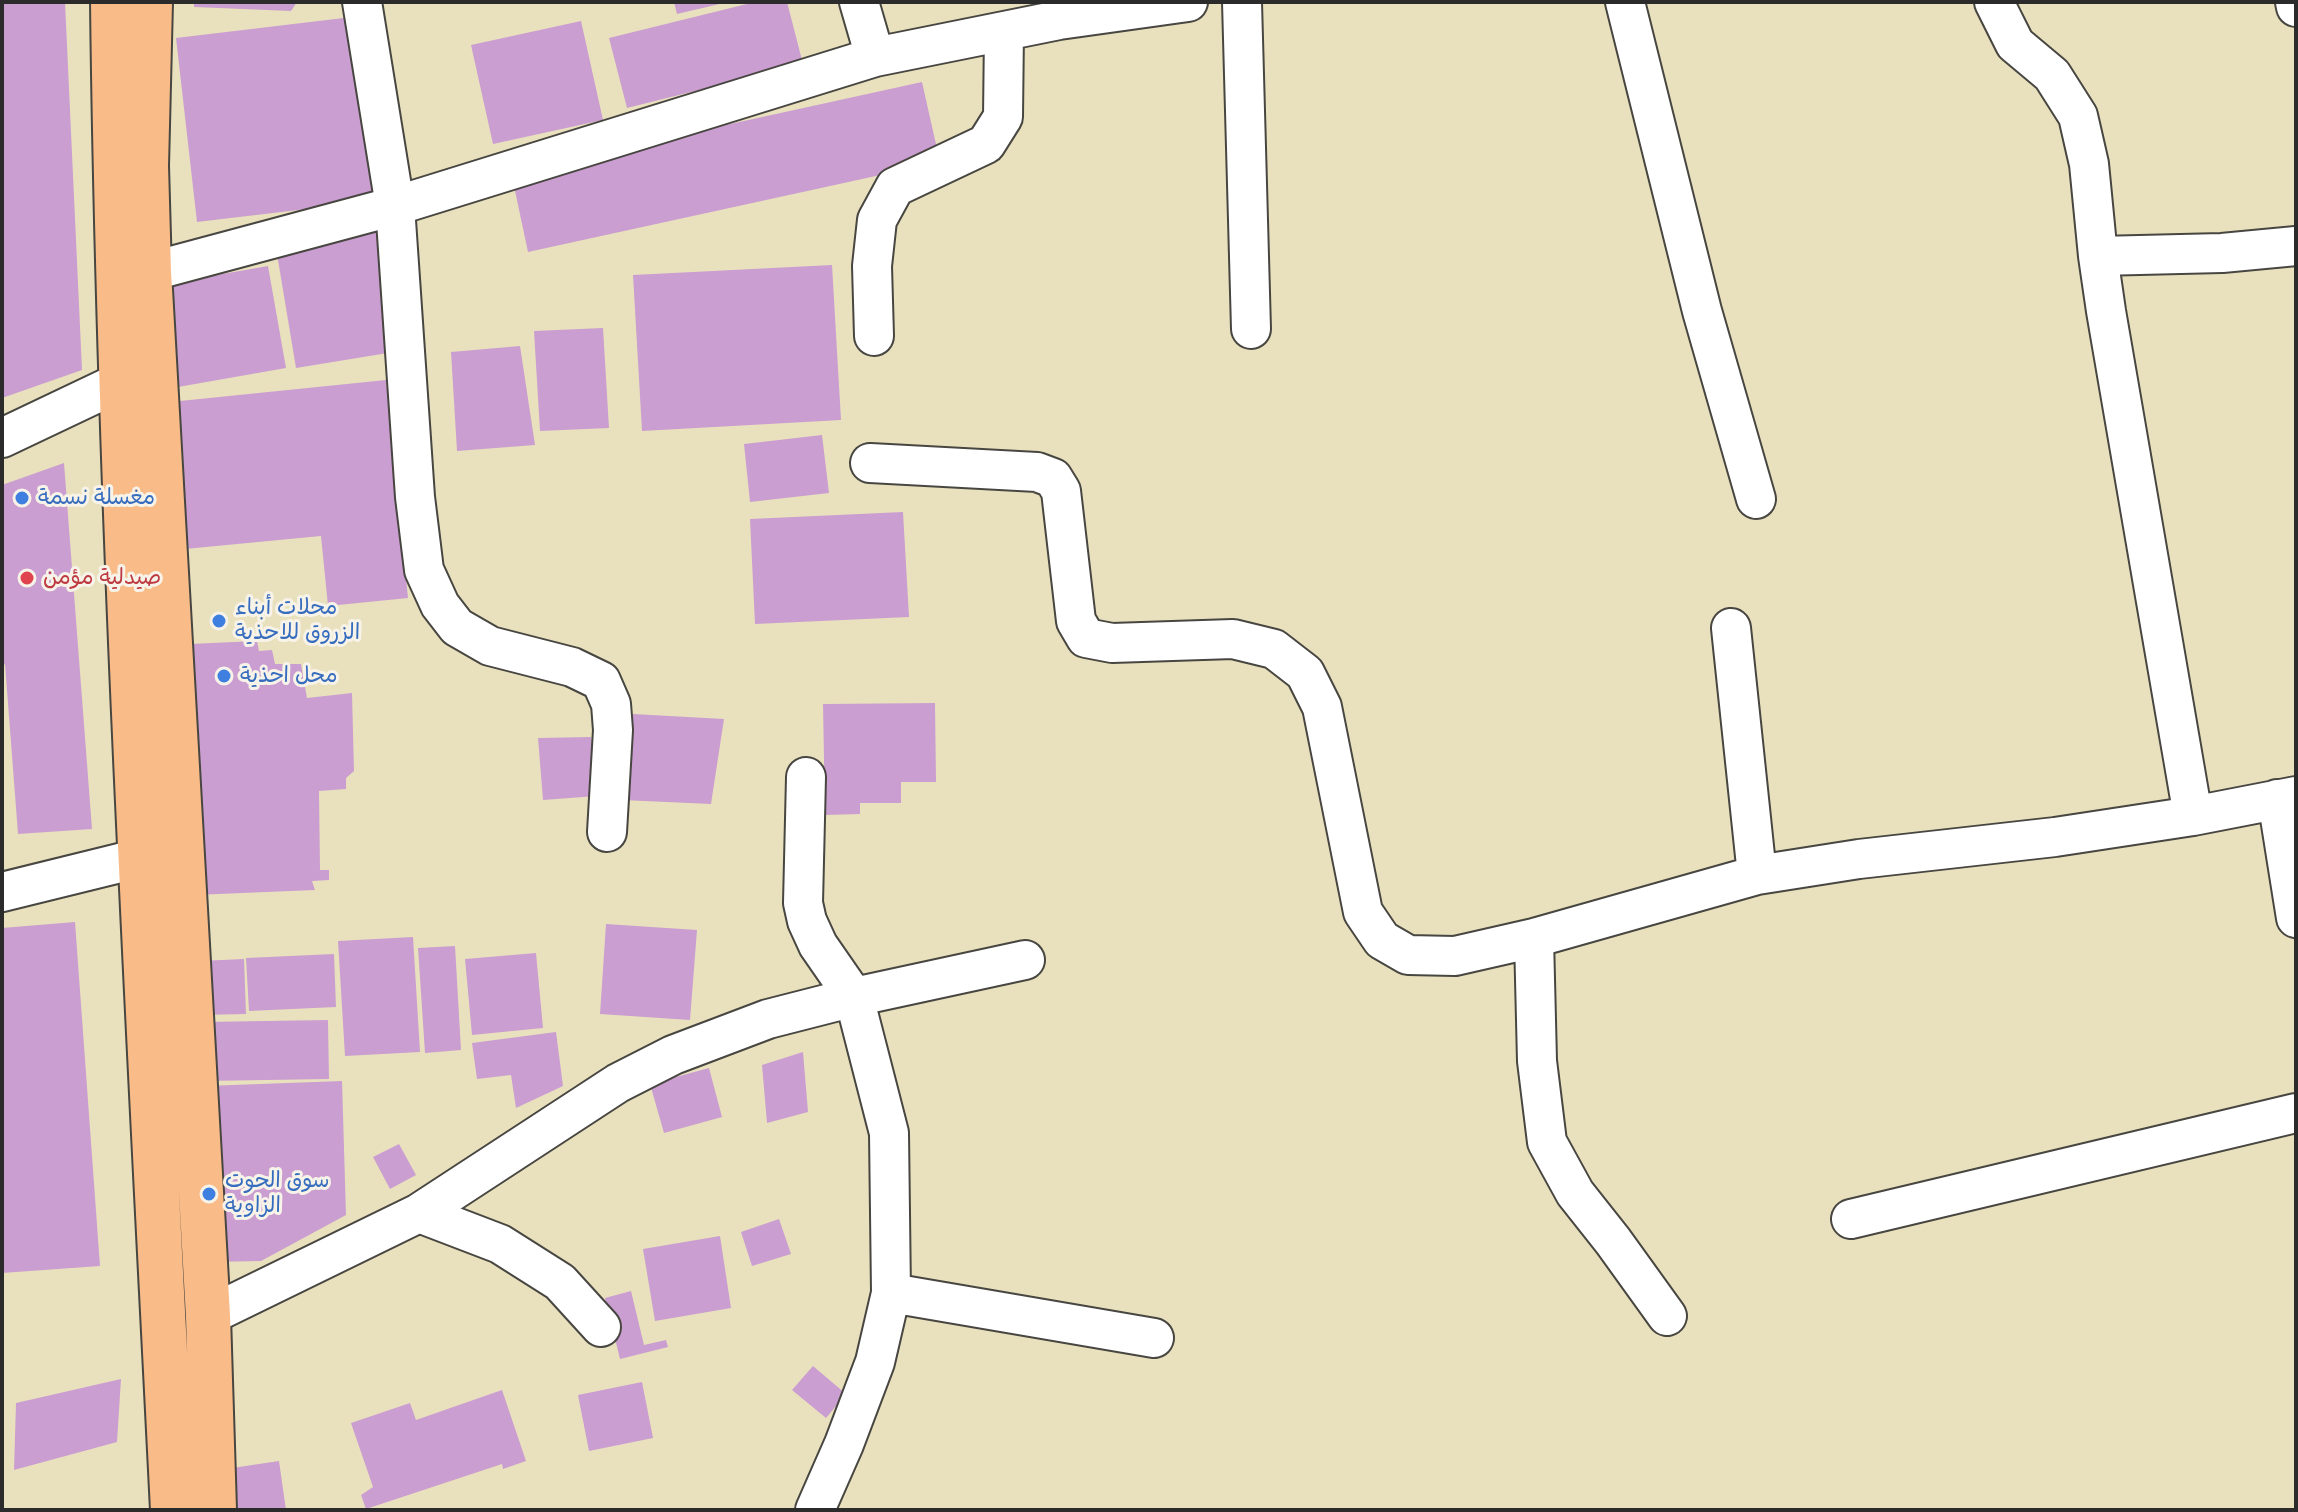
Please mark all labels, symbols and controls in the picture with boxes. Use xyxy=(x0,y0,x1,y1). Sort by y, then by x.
place label: مغسلة نسمة xyxy=(38,485,155,511)
marker: مغسلة نسمة xyxy=(13,489,31,507)
place label: صيدلية مؤمن xyxy=(43,565,161,591)
marker: صيدلية مؤمن xyxy=(18,569,36,587)
place label: محلات أبناء الزروق للاحذية xyxy=(235,595,360,646)
marker: محلات أبناء الزروق للاحذية xyxy=(210,612,228,630)
place label: محل احذية xyxy=(240,663,338,689)
marker: محل احذية xyxy=(215,667,233,685)
place label: سوق الحوت الزاوية xyxy=(225,1168,329,1220)
marker: سوق الحوت الزاوية xyxy=(200,1185,218,1203)

